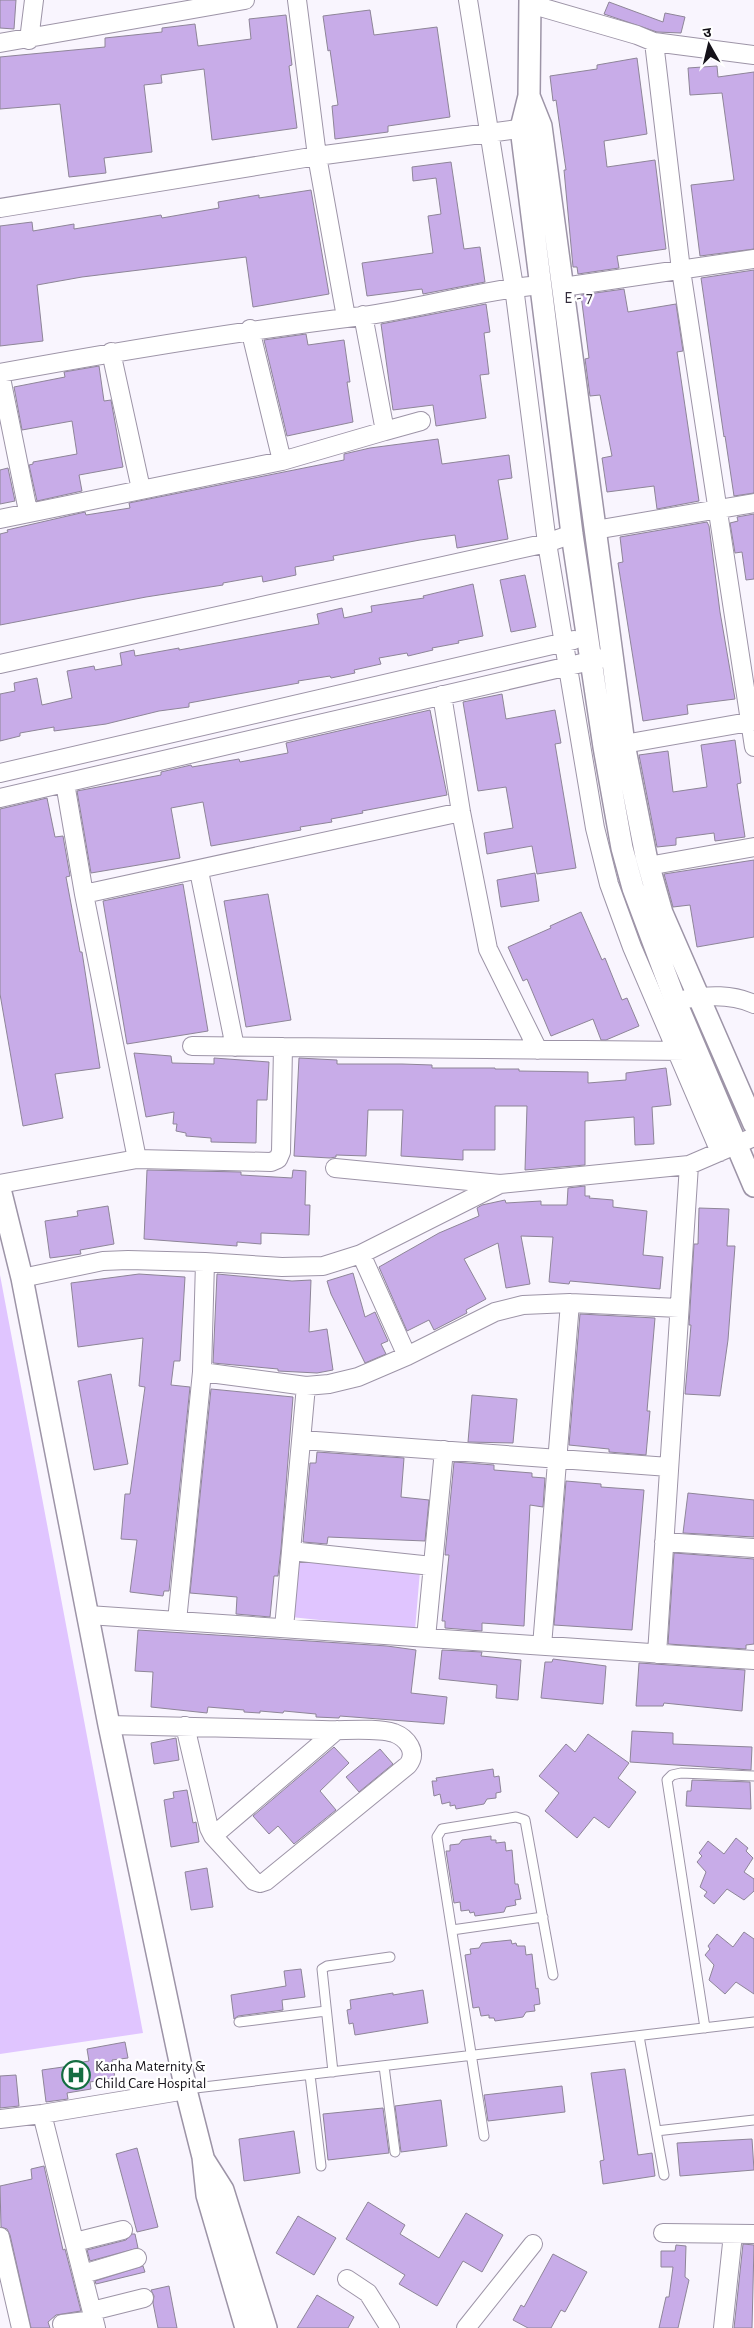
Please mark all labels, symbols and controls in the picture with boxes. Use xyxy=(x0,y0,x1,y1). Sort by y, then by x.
north arrow xyxy=(684,20,734,70)
text: उ xyxy=(702,26,713,41)
district label: E - 7 xyxy=(564,290,594,306)
place label: Kanha Maternity & Child Care Hospital xyxy=(95,2059,207,2091)
hospital icon: Kanha Maternity & Child Care Hospital xyxy=(61,2060,91,2090)

